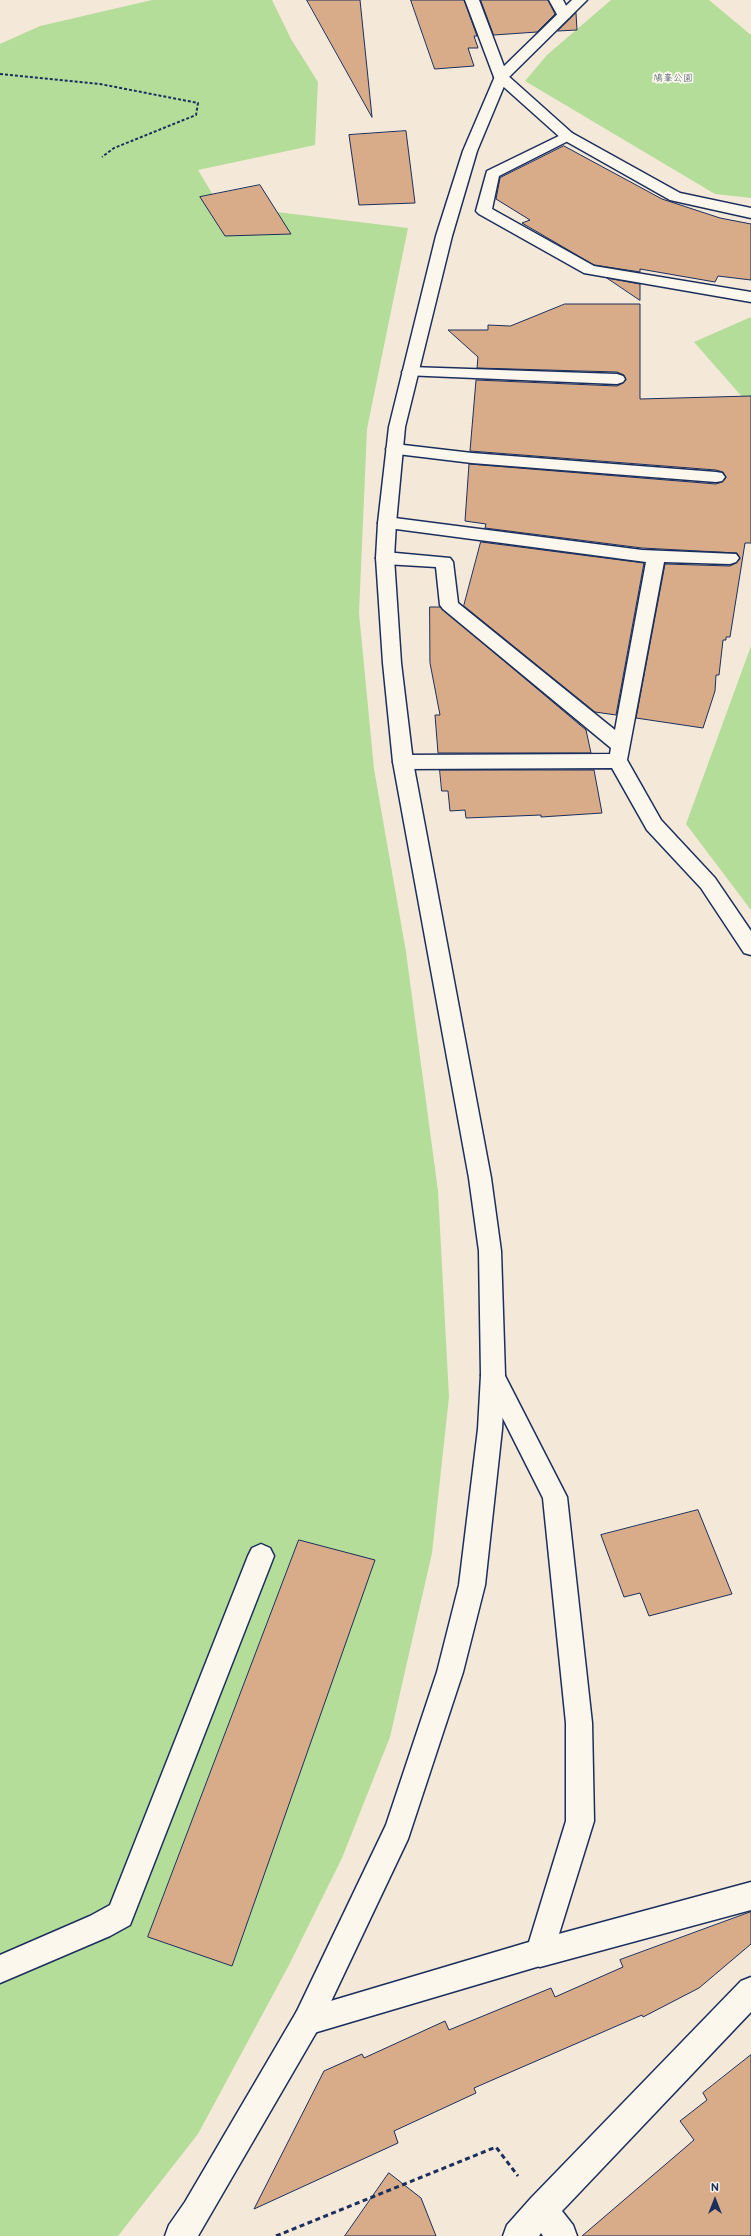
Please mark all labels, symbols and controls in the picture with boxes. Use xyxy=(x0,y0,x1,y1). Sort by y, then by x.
park label: 鳩峯公園 xyxy=(653,72,693,84)
north arrow xyxy=(695,2180,735,2220)
text: N xyxy=(711,2181,719,2194)

